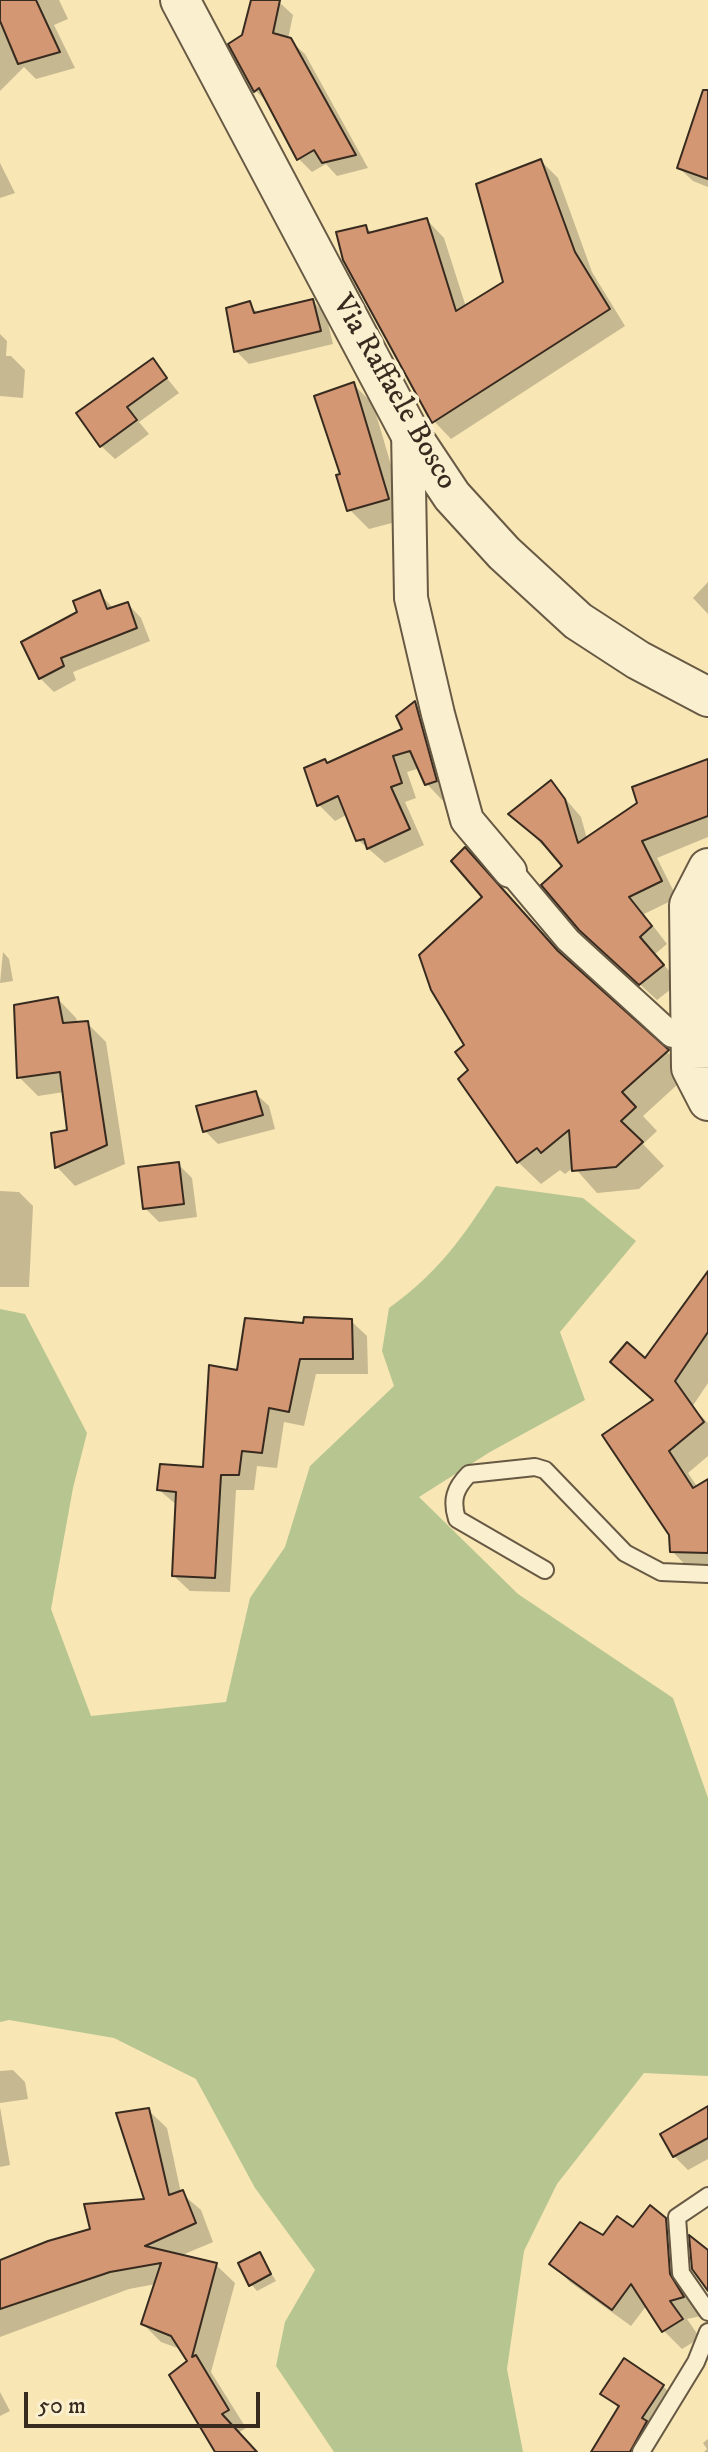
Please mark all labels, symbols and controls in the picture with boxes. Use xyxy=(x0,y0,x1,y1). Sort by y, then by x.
street label: Via Raffaele Bosco xyxy=(323,289,463,497)
scale bar xyxy=(28,2376,264,2426)
text: 50 m xyxy=(38,2391,86,2421)

